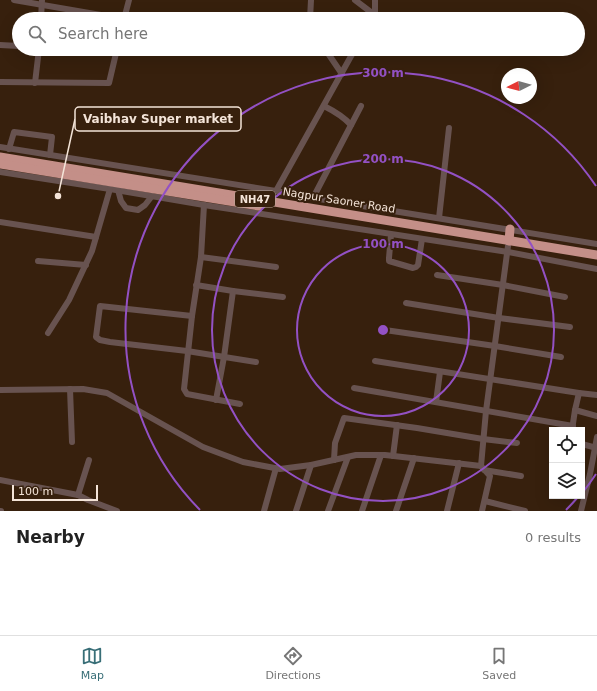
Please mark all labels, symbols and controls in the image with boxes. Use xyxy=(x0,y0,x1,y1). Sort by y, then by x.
search box xyxy=(12,12,585,56)
icon: search xyxy=(26,23,48,45)
text: Search here xyxy=(58,25,148,43)
text: 300 m xyxy=(362,66,404,80)
north arrow xyxy=(501,68,537,104)
callout: Vaibhav Super market xyxy=(75,107,241,131)
text: Vaibhav Super market xyxy=(83,112,233,126)
text: 200 m xyxy=(362,152,404,166)
street label: Nagpur Saoner Road xyxy=(282,185,396,216)
road number: NH47 xyxy=(235,191,275,207)
text: 100 m xyxy=(362,237,404,251)
centre of rings xyxy=(376,323,390,337)
map controls xyxy=(549,427,585,499)
button: locate xyxy=(549,427,585,463)
button: layers xyxy=(549,463,585,499)
scale bar xyxy=(12,483,98,502)
text: 100 m xyxy=(18,485,53,498)
text: Nearby xyxy=(16,527,85,547)
text: 0 results xyxy=(525,530,581,545)
tab: Map xyxy=(81,645,104,682)
tab: Directions xyxy=(265,645,321,682)
tab: Saved xyxy=(482,645,516,682)

